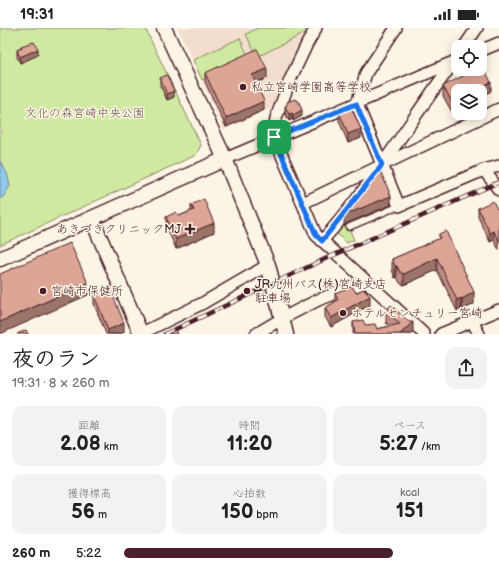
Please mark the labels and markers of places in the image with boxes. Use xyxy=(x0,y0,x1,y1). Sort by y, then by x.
place label: 私立宮崎学園高等学校 xyxy=(251,80,371,95)
marker: 私立宮崎学園高等学校 xyxy=(238,82,248,92)
pin xyxy=(257,120,291,154)
place label: あきづきクリニックMJ xyxy=(56,222,182,237)
marker: あきづきクリニックMJ xyxy=(184,223,196,235)
place label: JR九州バス(株)宮崎支店 駐車場 xyxy=(255,277,387,306)
place label: 宮崎市保健所 xyxy=(51,284,123,299)
marker: 宮崎市保健所 xyxy=(38,286,48,296)
marker: JR九州バス(株)宮崎支店 駐車場 xyxy=(242,286,252,296)
place label: ホテルセンチュリー宮崎 xyxy=(351,306,483,321)
marker: ホテルセンチュリー宮崎 xyxy=(338,308,348,318)

